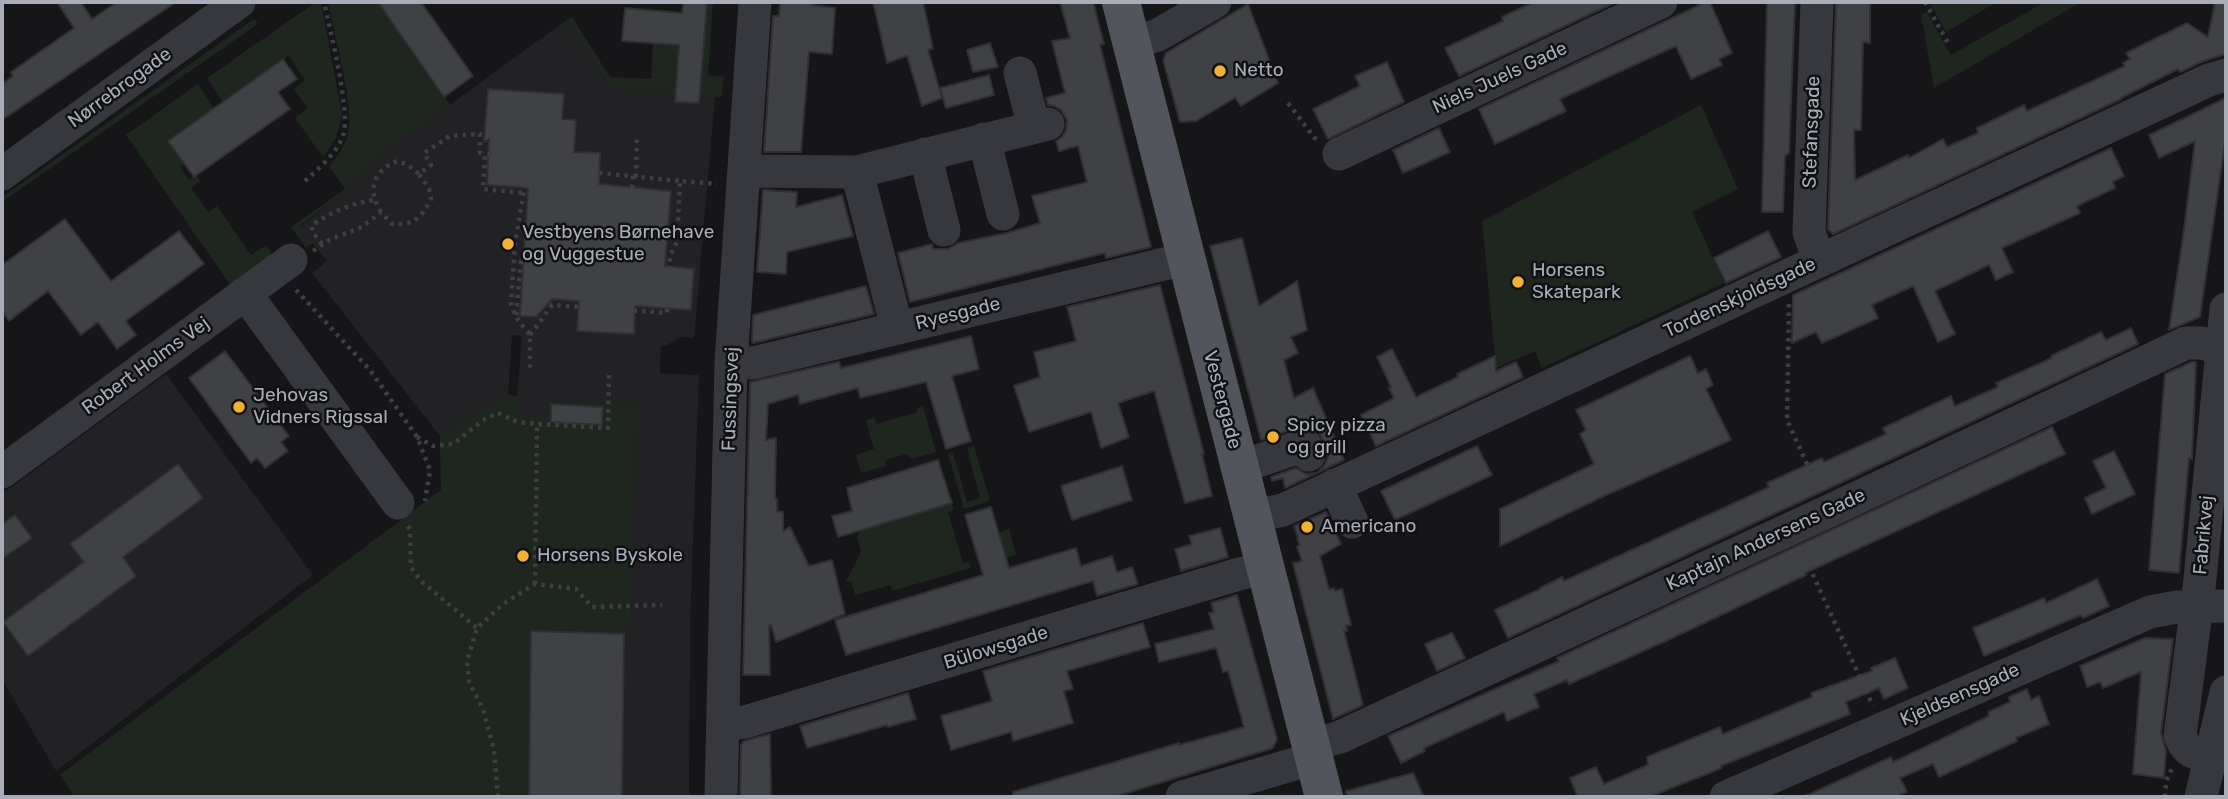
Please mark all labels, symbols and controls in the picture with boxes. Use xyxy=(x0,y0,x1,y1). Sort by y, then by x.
street label: Niels Juels Gade xyxy=(1429,37,1571,119)
street label: Nørrebrogade xyxy=(64,43,176,133)
place label: Netto xyxy=(1234,60,1284,82)
marker: Netto xyxy=(1212,63,1228,79)
street label: Stefansgade xyxy=(1799,75,1825,189)
place label: Vestbyens Børnehave og Vuggestue xyxy=(522,222,714,266)
marker: Vestbyens Børnehave og Vuggestue xyxy=(500,236,516,252)
street label: Tordenskjoldsgade xyxy=(1660,253,1820,343)
place label: Horsens Skatepark xyxy=(1532,260,1621,304)
marker: Horsens Skatepark xyxy=(1510,274,1526,290)
street label: Ryesgade xyxy=(913,292,1003,336)
street label: Robert Holms Vej xyxy=(78,312,214,420)
street label: Fussingsvej xyxy=(718,347,744,451)
street label: Vestergade xyxy=(1198,348,1246,452)
place label: Jehovas Vidners Rigssal xyxy=(253,385,388,429)
marker: Jehovas Vidners Rigssal xyxy=(231,399,247,415)
place label: Spicy pizza og grill xyxy=(1287,415,1386,459)
marker: Spicy pizza og grill xyxy=(1265,429,1281,445)
street label: Kaptajn Andersens Gade xyxy=(1663,484,1869,596)
street label: Fabrikvej xyxy=(2189,494,2219,576)
place label: Americano xyxy=(1321,516,1416,538)
marker: Americano xyxy=(1299,519,1315,535)
place label: Horsens Byskole xyxy=(537,545,683,567)
marker: Horsens Byskole xyxy=(515,548,531,564)
street label: Bülowsgade xyxy=(941,621,1051,675)
street label: Kjeldsensgade xyxy=(1897,659,2023,731)

